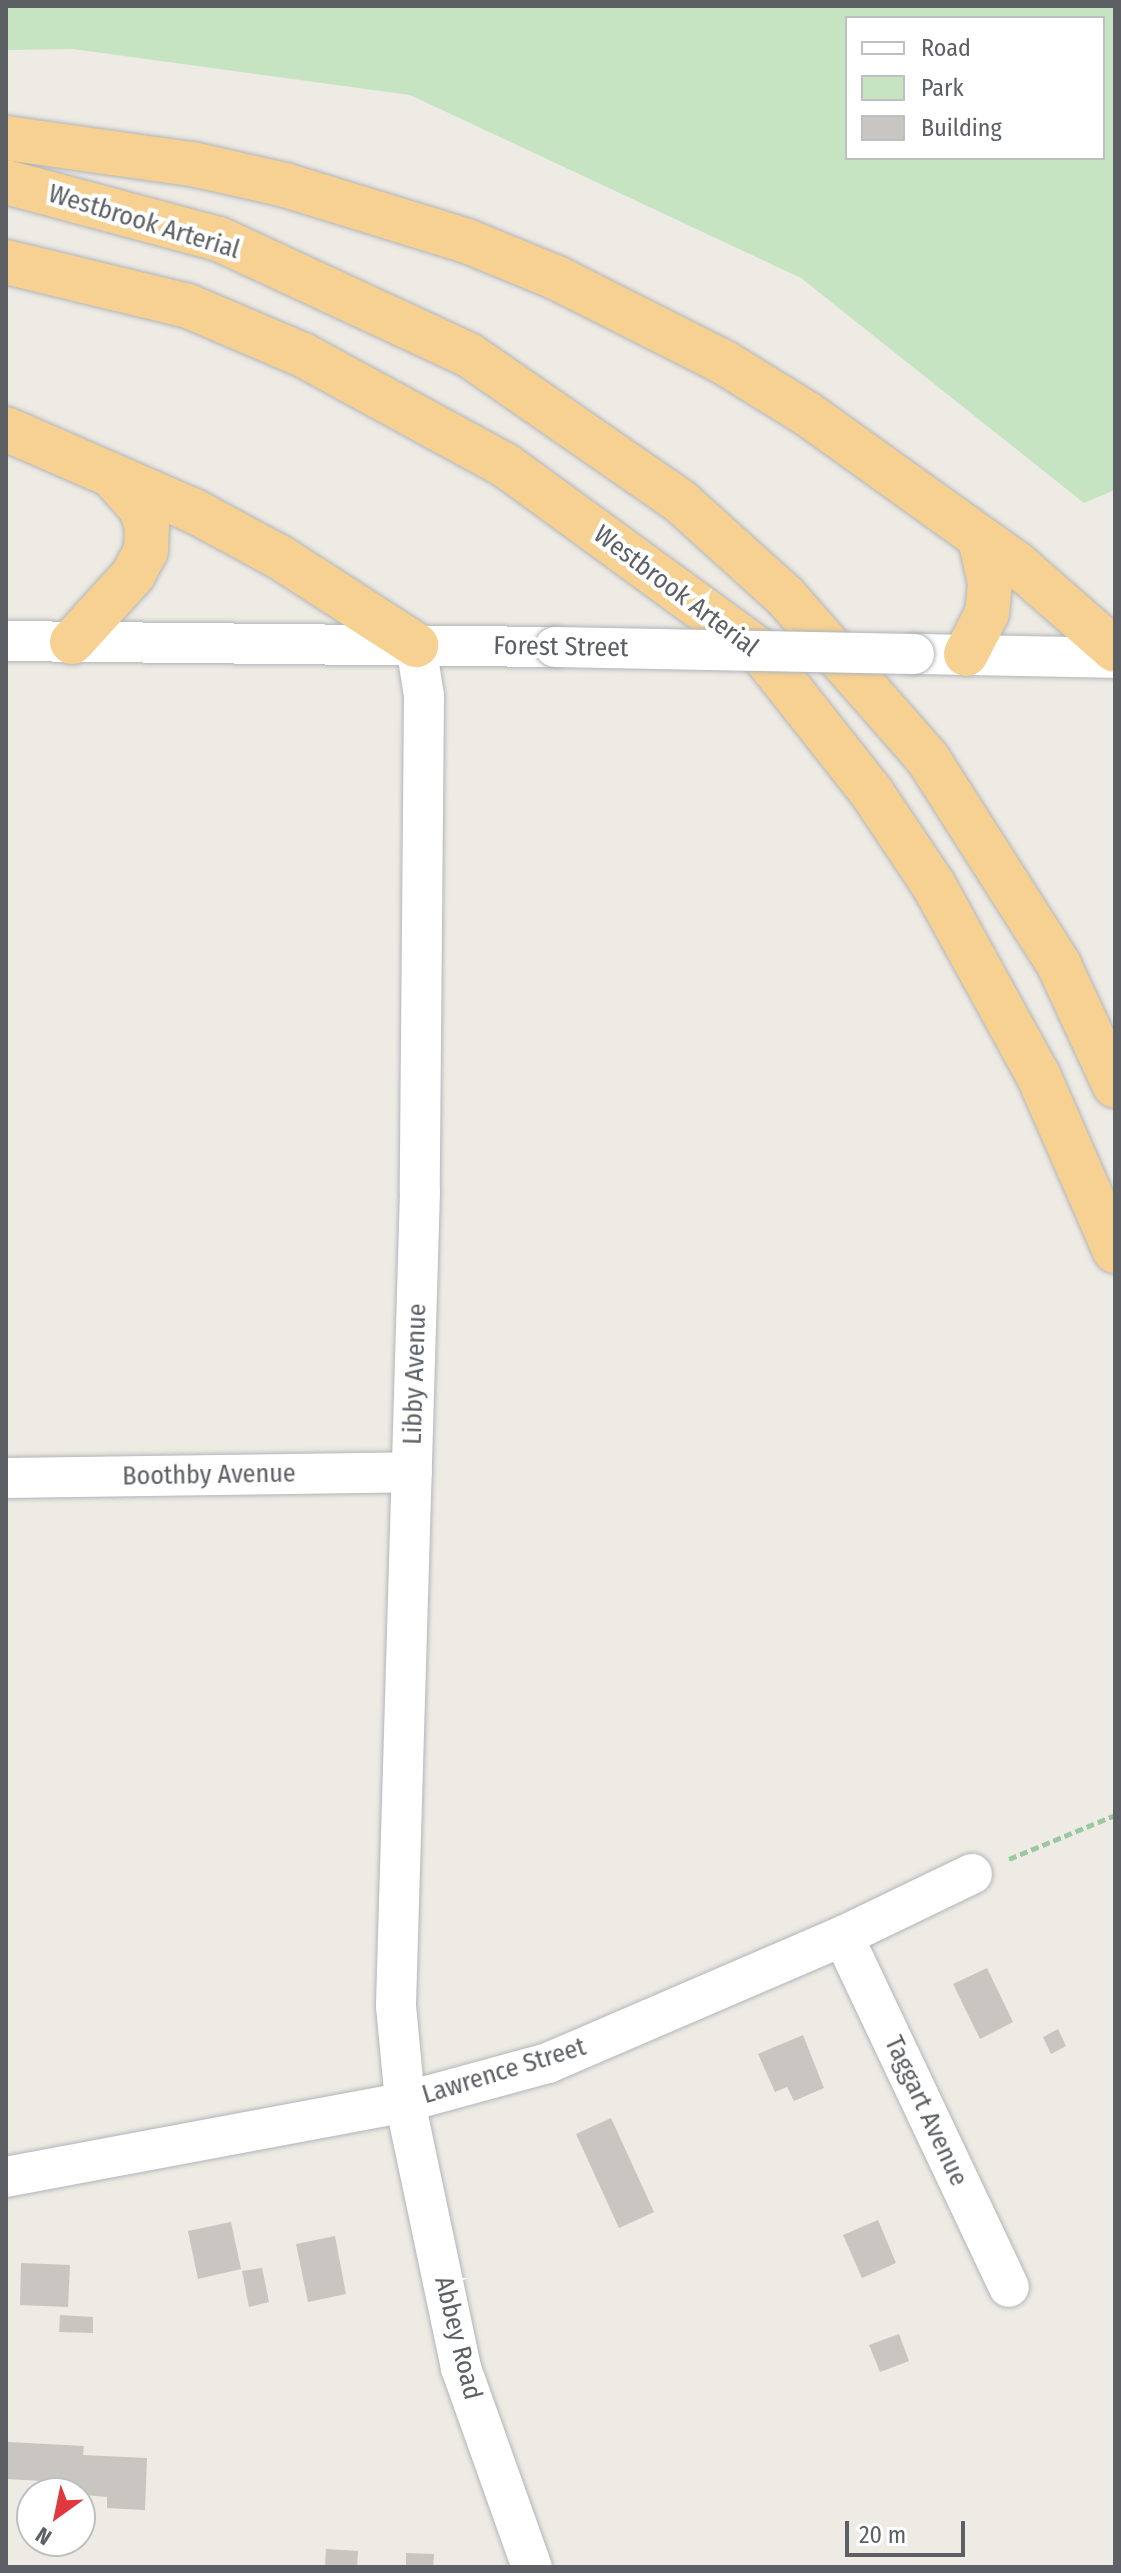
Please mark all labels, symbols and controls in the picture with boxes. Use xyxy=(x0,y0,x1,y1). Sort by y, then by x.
legend xyxy=(845,16,1105,160)
text: Road xyxy=(921,34,971,62)
text: Park xyxy=(921,74,964,102)
text: Building xyxy=(921,114,1002,142)
street label: Westbrook Arterial xyxy=(45,178,243,266)
street label: Westbrook Arterial xyxy=(588,519,764,663)
street label: Forest Street xyxy=(493,630,629,664)
street label: Libby Avenue xyxy=(397,1303,433,1445)
street label: Boothby Avenue xyxy=(122,1458,296,1492)
street label: Lawrence Street xyxy=(418,2031,590,2111)
street label: Taggart Avenue xyxy=(878,2031,974,2191)
street label: Abbey Road xyxy=(428,2273,488,2403)
north arrow xyxy=(16,2477,96,2557)
scale bar xyxy=(849,2505,969,2555)
text: N xyxy=(31,2521,57,2551)
text: 20 m xyxy=(859,2521,906,2549)

